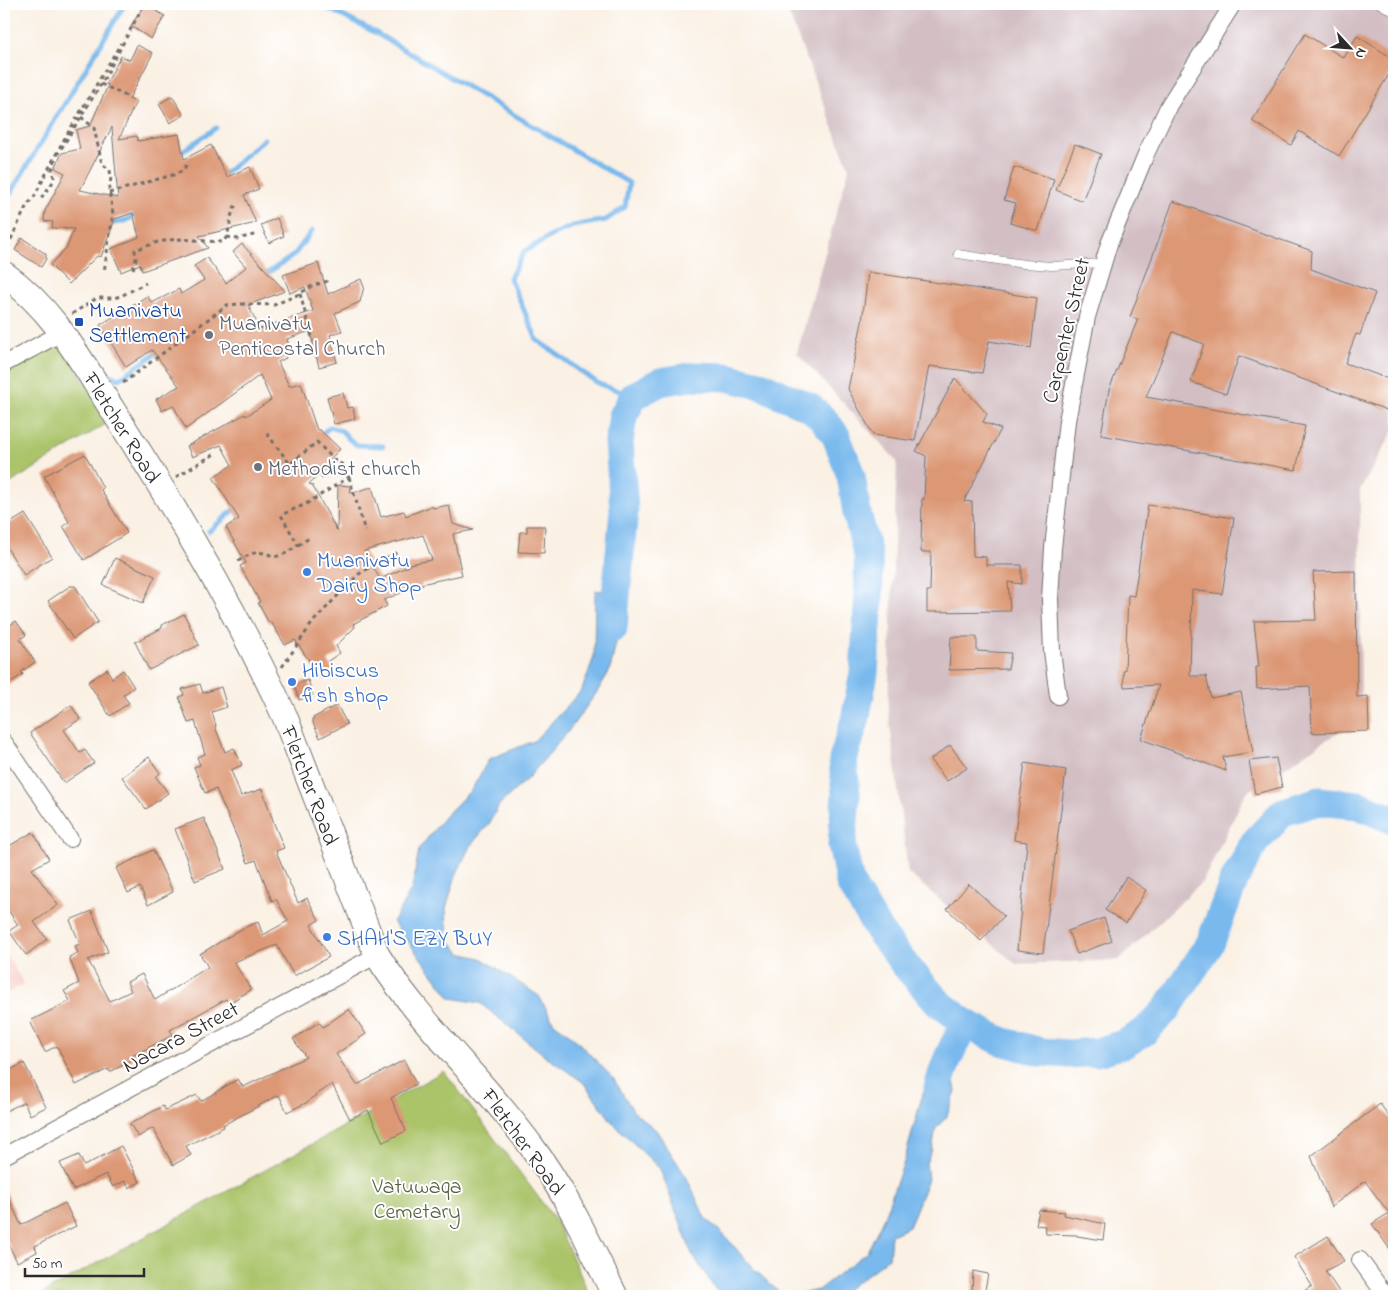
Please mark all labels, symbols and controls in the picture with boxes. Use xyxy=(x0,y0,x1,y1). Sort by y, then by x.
north arrow xyxy=(1326,22,1376,72)
text: N xyxy=(1349,44,1372,62)
street label: Carpenter Street xyxy=(1036,254,1100,407)
place label: Muanivatu Settlement xyxy=(89,296,187,353)
place label: Muanivatu Penticostal Church xyxy=(219,309,385,366)
marker: Muanivatu Settlement xyxy=(73,316,85,328)
marker: Muanivatu Penticostal Church xyxy=(203,329,215,341)
street label: Fletcher Road xyxy=(73,366,167,490)
place label: Methodist church xyxy=(268,454,421,486)
marker: Methodist church xyxy=(252,461,264,473)
place label: Muanivatu Dairy Shop xyxy=(316,546,422,604)
marker: Muanivatu Dairy Shop xyxy=(301,566,313,578)
place label: Hibiscus fish shop xyxy=(302,656,388,713)
marker: Hibiscus fish shop xyxy=(286,676,298,688)
street label: Fletcher Road xyxy=(270,721,346,850)
place label: SHAH'S EZY BUY xyxy=(337,924,492,956)
marker: SHAH'S EZY BUY xyxy=(321,931,333,943)
street label: Nacara Street xyxy=(117,994,246,1083)
street label: Fletcher Road xyxy=(471,1082,571,1203)
park label: Vatuwaqa Cemetary xyxy=(371,1172,462,1230)
scale bar xyxy=(25,1245,144,1277)
text: 50 m xyxy=(32,1253,63,1275)

